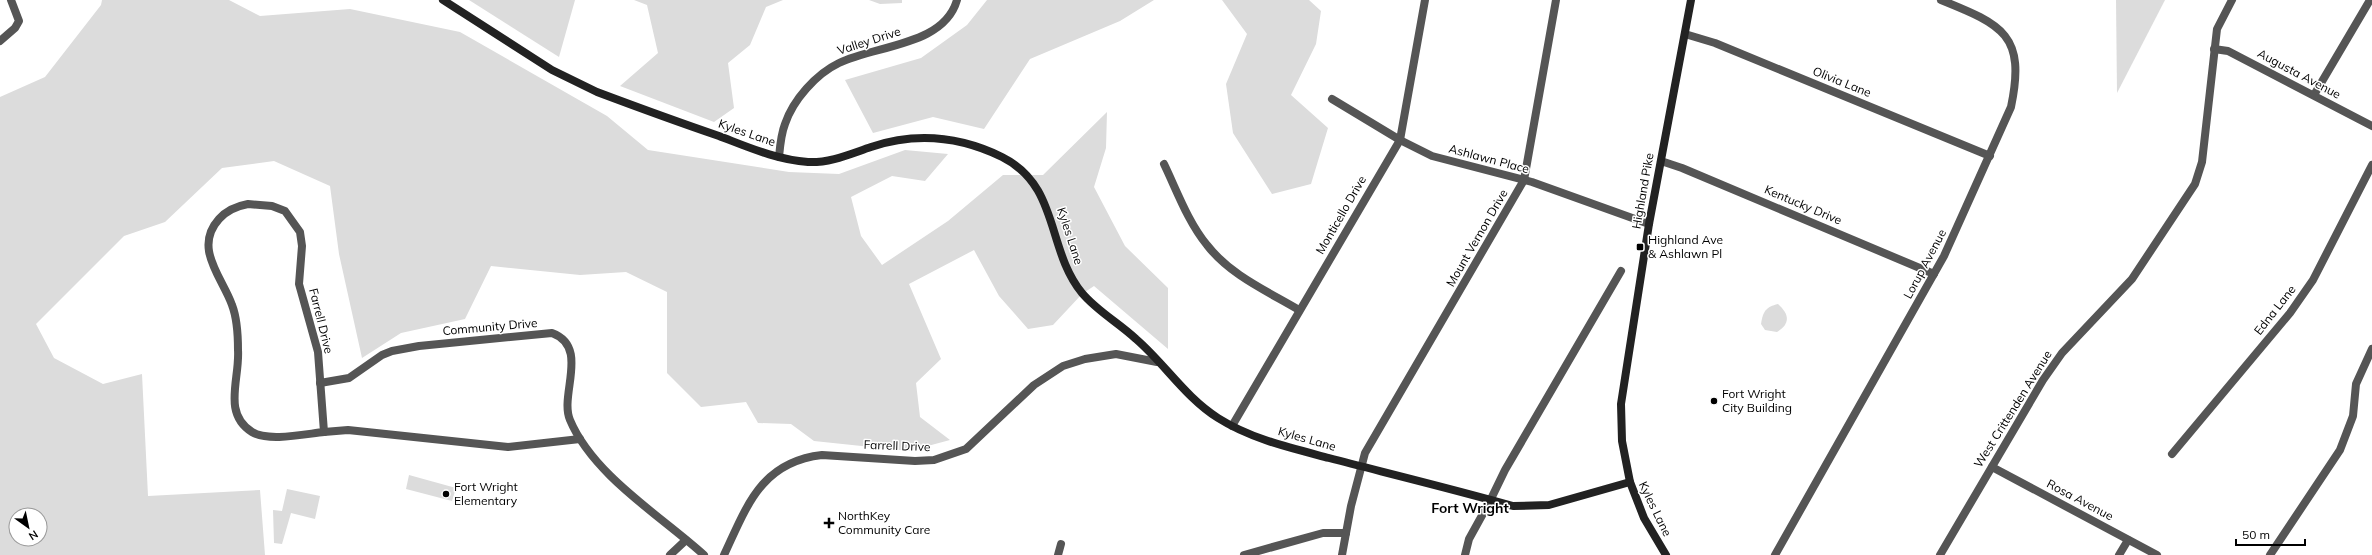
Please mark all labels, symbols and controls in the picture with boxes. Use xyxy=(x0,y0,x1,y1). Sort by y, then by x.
street label: Valley Drive xyxy=(835,23,902,58)
street label: Augusta Avenue xyxy=(2255,45,2343,102)
street label: Olivia Lane xyxy=(1811,63,1874,100)
street label: Kyles Lane xyxy=(717,116,778,149)
street label: Ashlawn Place xyxy=(1447,141,1531,176)
street label: Highland Pike xyxy=(1628,152,1657,230)
street label: Monticello Drive xyxy=(1312,173,1369,257)
street label: Kentucky Drive xyxy=(1762,182,1844,228)
street label: Mount Vernon Drive xyxy=(1443,186,1511,289)
street label: Kyles Lane xyxy=(1054,205,1087,266)
street label: Lorup Avenue xyxy=(1900,226,1949,301)
place label: Highland Ave & Ashlawn Pl xyxy=(1648,232,1723,261)
marker: Highland Ave & Ashlawn Pl xyxy=(1635,242,1645,252)
street label: Edna Lane xyxy=(2251,282,2299,338)
street label: Farrell Drive xyxy=(306,287,337,355)
street label: Community Drive xyxy=(442,315,538,338)
street label: West Crittenden Avenue xyxy=(1970,347,2055,470)
place label: Fort Wright City Building xyxy=(1722,386,1792,415)
marker: Fort Wright City Building xyxy=(1709,396,1719,406)
street label: Kyles Lane xyxy=(1277,423,1338,454)
street label: Farrell Drive xyxy=(863,437,931,454)
street label: Rosa Avenue xyxy=(2044,476,2116,523)
place label: Fort Wright Elementary xyxy=(454,479,518,508)
street label: Kyles Lane xyxy=(1636,479,1675,539)
marker: Fort Wright Elementary xyxy=(441,489,451,499)
district label: Fort Wright xyxy=(1431,499,1509,517)
north arrow xyxy=(8,507,48,547)
place label: NorthKey Community Care xyxy=(838,508,930,537)
marker: NorthKey Community Care xyxy=(823,517,835,529)
scale bar xyxy=(2236,521,2305,547)
text: N xyxy=(26,527,41,544)
text: 50 m xyxy=(2242,527,2270,542)

